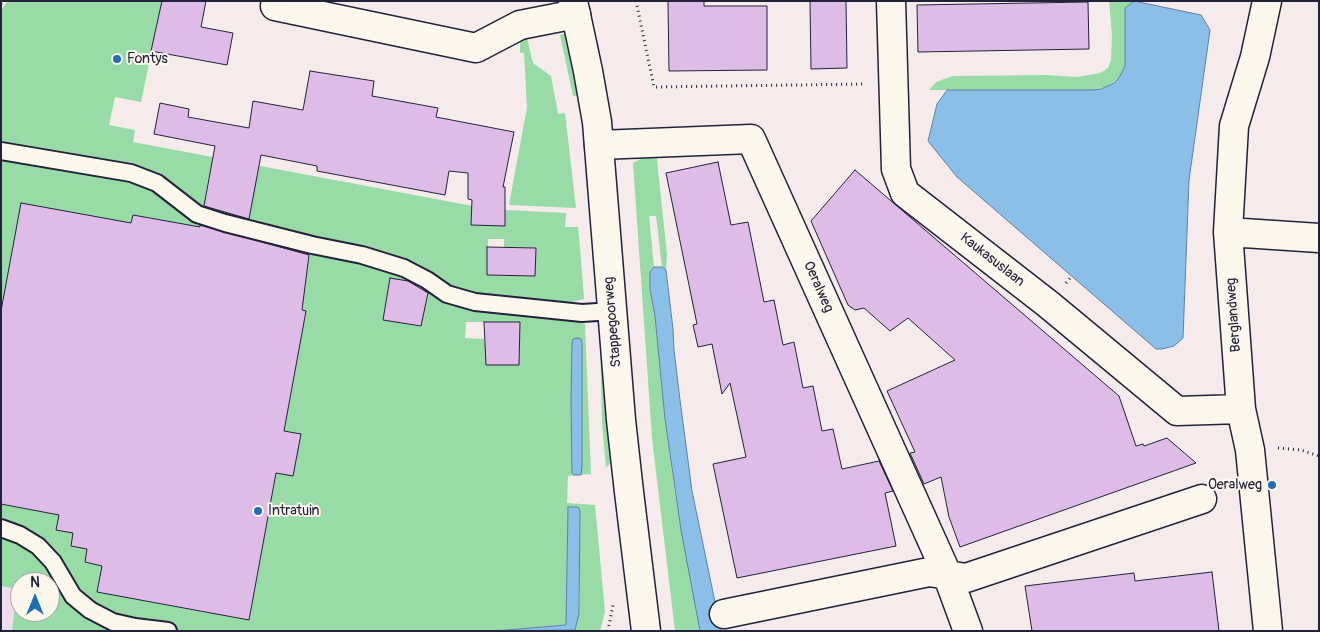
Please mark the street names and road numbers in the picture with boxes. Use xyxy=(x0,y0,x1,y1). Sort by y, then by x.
street label: Kaukasuslaan xyxy=(956,230,1028,290)
street label: Oeralweg xyxy=(799,259,837,315)
street label: Stappegoorweg xyxy=(601,276,625,368)
street label: Berglandweg xyxy=(1223,277,1245,353)

